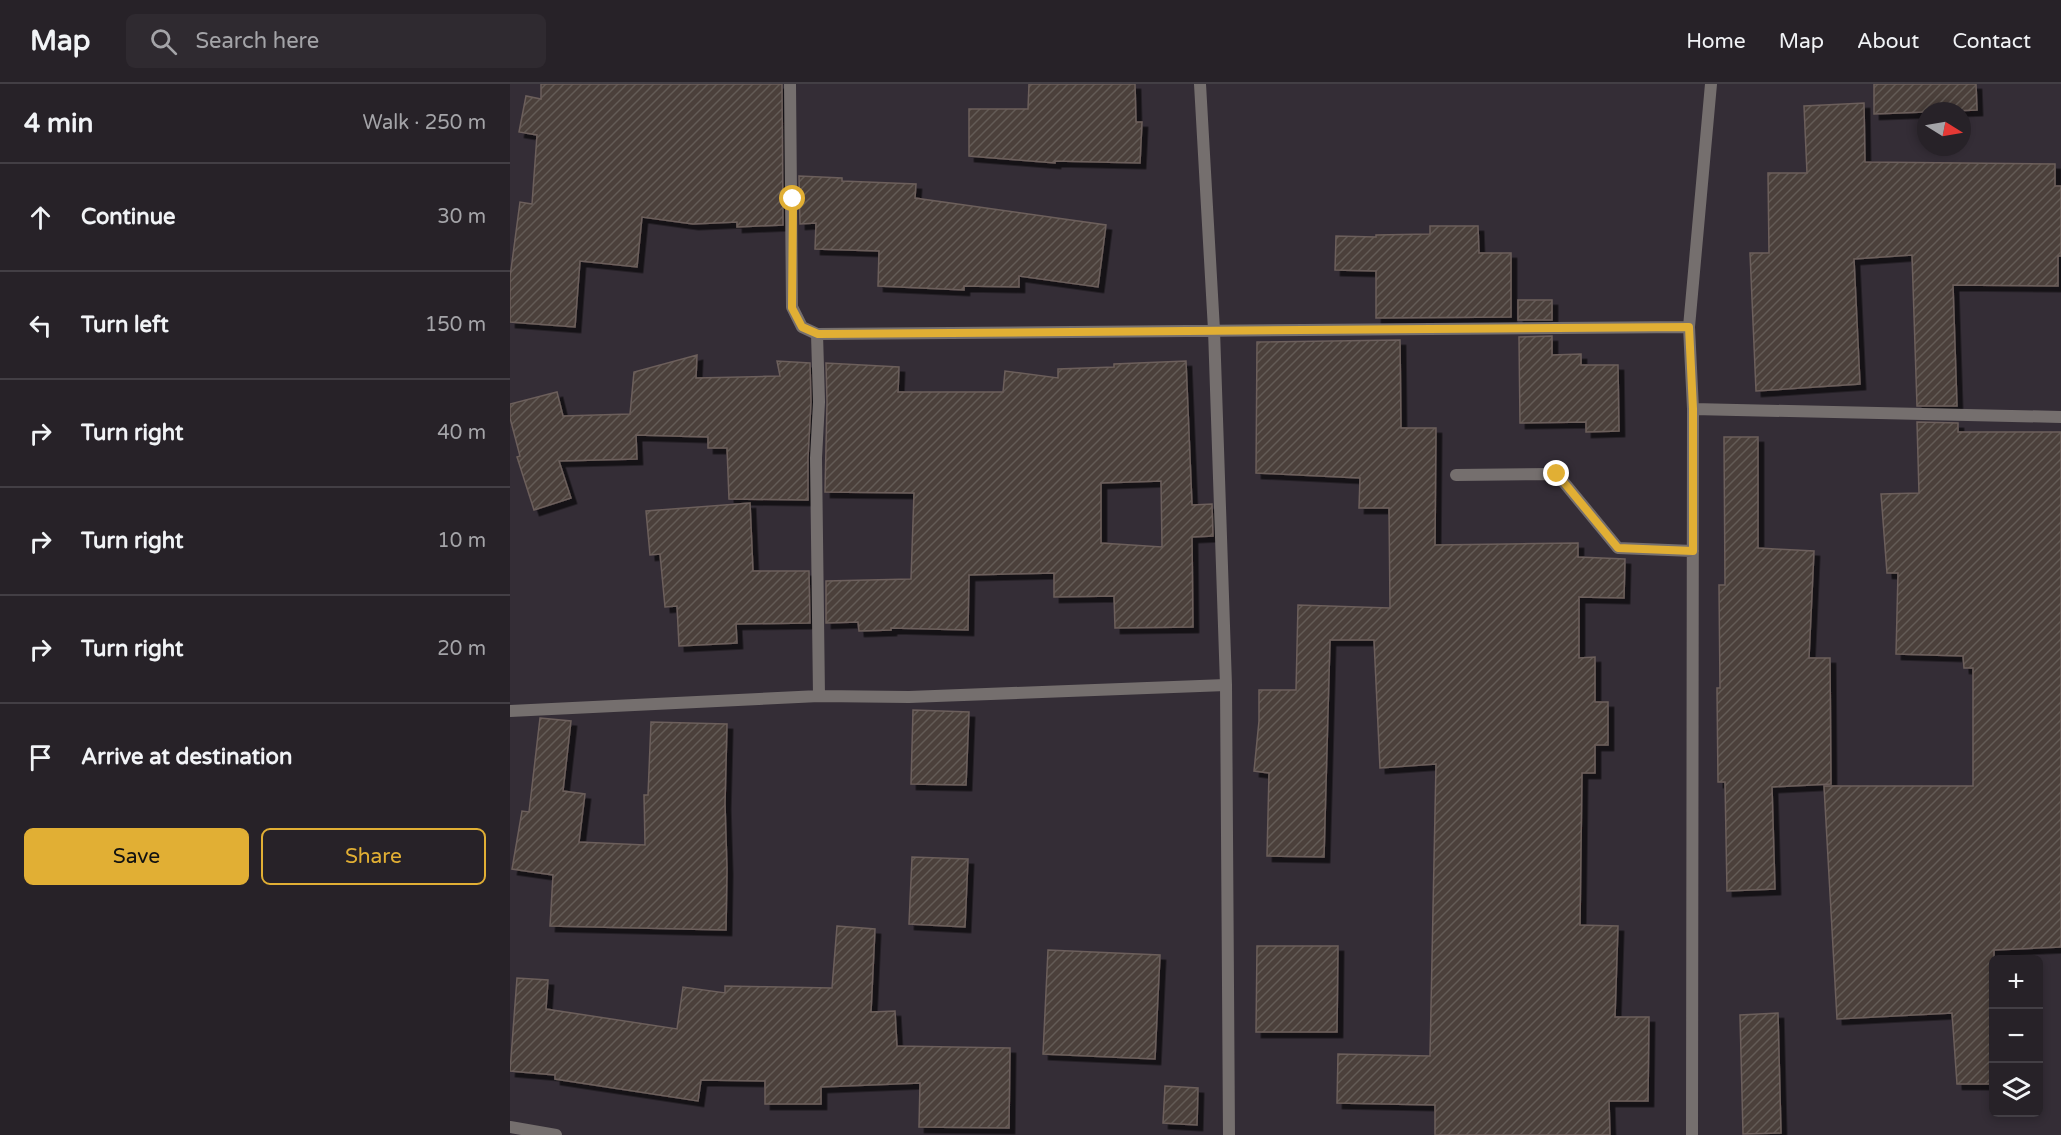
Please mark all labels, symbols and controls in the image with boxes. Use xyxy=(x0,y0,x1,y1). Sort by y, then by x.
search box xyxy=(126,14,546,68)
text: Map xyxy=(30,24,90,58)
icon: search xyxy=(147,25,180,58)
text: Search here xyxy=(195,28,319,54)
text: Home xyxy=(1686,29,1746,54)
text: Map xyxy=(1779,29,1824,54)
text: About xyxy=(1857,29,1919,54)
text: Contact xyxy=(1952,29,2031,54)
north arrow xyxy=(1917,102,1971,156)
text: 4 min xyxy=(24,108,93,139)
text: Walk · 250 m xyxy=(363,111,486,135)
route start xyxy=(779,185,805,211)
icon: ahead xyxy=(24,201,57,234)
text: Continue xyxy=(81,204,176,230)
text: 30 m xyxy=(437,205,486,229)
icon: left xyxy=(24,309,57,342)
text: Turn left xyxy=(81,312,169,338)
text: 150 m xyxy=(425,313,486,337)
icon: right xyxy=(24,417,57,450)
text: Turn right xyxy=(81,420,183,446)
text: 40 m xyxy=(437,421,486,445)
route end xyxy=(1543,460,1569,486)
icon: right xyxy=(24,525,57,558)
text: Turn right xyxy=(81,528,183,554)
text: 10 m xyxy=(437,529,486,553)
icon: right xyxy=(24,633,57,666)
text: Turn right xyxy=(81,636,183,662)
text: 20 m xyxy=(437,637,486,661)
icon: arrive xyxy=(24,741,57,774)
text: Arrive at destination xyxy=(81,744,292,770)
button: Save xyxy=(24,828,249,885)
button: Share xyxy=(261,828,486,885)
map controls xyxy=(1989,955,2043,1117)
button: + xyxy=(1989,955,2043,1009)
button: − xyxy=(1989,1009,2043,1063)
button: layers xyxy=(1989,1063,2043,1117)

